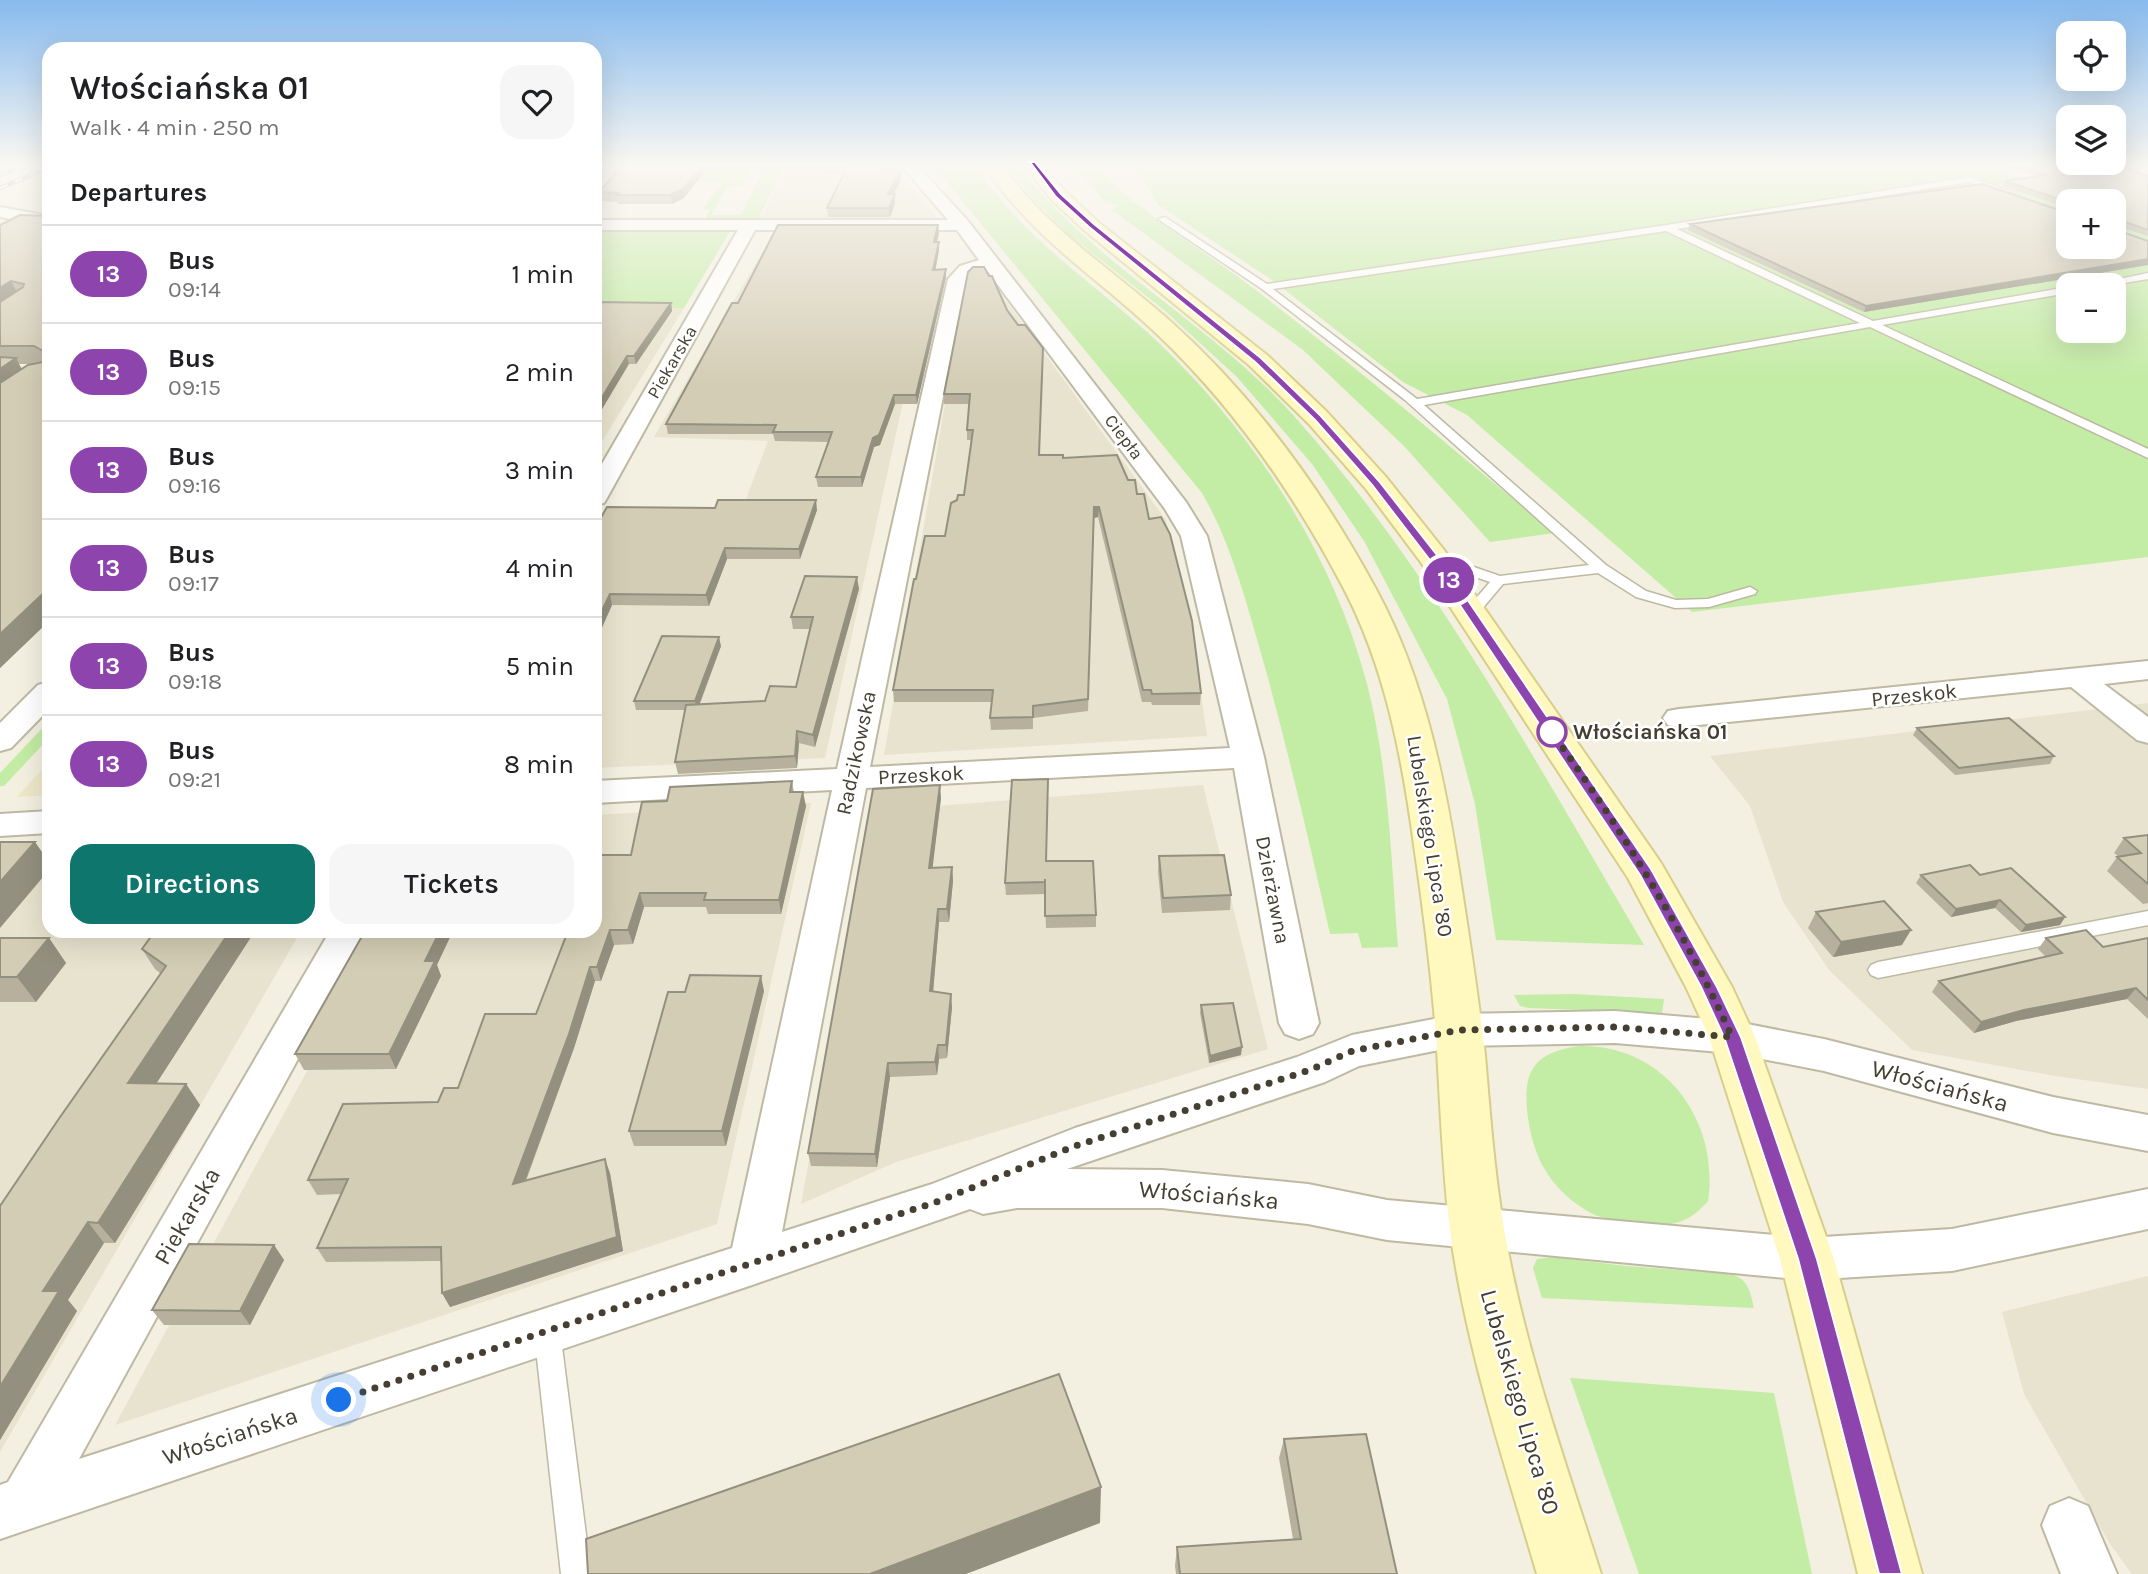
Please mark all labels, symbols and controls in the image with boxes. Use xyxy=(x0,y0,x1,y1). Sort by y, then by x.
map controls xyxy=(2056,21,2126,343)
button: locate xyxy=(2056,21,2126,91)
button: heart xyxy=(500,65,574,139)
text: Włościańska 01 xyxy=(70,69,310,107)
button: layers xyxy=(2056,105,2126,175)
text: Walk · 4 min · 250 m xyxy=(70,114,279,141)
text: Departures xyxy=(70,177,207,208)
button: + xyxy=(2056,189,2126,259)
text: Bus xyxy=(168,245,215,276)
text: 1 min xyxy=(511,259,574,290)
text: 13 xyxy=(97,260,120,288)
button: − xyxy=(2056,273,2126,343)
text: 09:14 xyxy=(168,276,221,303)
street label: Piekarska xyxy=(642,322,702,402)
text: Bus xyxy=(168,343,215,374)
text: 2 min xyxy=(505,357,574,388)
text: 13 xyxy=(97,358,120,386)
text: 09:15 xyxy=(168,374,221,401)
street label: Ciepła xyxy=(1100,410,1148,464)
text: Bus xyxy=(168,441,215,472)
text: 3 min xyxy=(505,455,574,486)
text: 13 xyxy=(97,456,120,484)
text: 09:16 xyxy=(168,472,221,499)
text: Bus xyxy=(168,539,215,570)
text: 4 min xyxy=(506,553,574,584)
text: 13 xyxy=(97,554,120,582)
line badge: 13 xyxy=(1418,557,1480,603)
text: 13 xyxy=(1437,566,1461,594)
text: 09:17 xyxy=(168,570,219,597)
text: Bus xyxy=(168,637,215,668)
text: 5 min xyxy=(505,651,574,682)
text: 13 xyxy=(97,652,120,680)
text: 09:18 xyxy=(168,668,222,695)
street label: Przeskok xyxy=(1870,679,1958,711)
street label: Radzikowska xyxy=(831,689,881,817)
marker: Włościańska 01 xyxy=(1537,717,1567,747)
place label: Włościańska 01 xyxy=(1573,720,1727,744)
street label: Lubelskiego Lipca '80 xyxy=(1402,733,1458,939)
text: Bus xyxy=(168,735,215,766)
text: 8 min xyxy=(504,749,574,780)
text: 13 xyxy=(97,750,120,778)
street label: Przeskok xyxy=(877,761,965,789)
text: 09:21 xyxy=(168,766,221,793)
street label: Dzierżawna xyxy=(1251,834,1295,946)
button: Directions xyxy=(70,844,315,924)
button: Tickets xyxy=(329,844,574,924)
street label: Włościańska xyxy=(1869,1054,2011,1118)
street label: Piekarska xyxy=(148,1162,226,1270)
street label: Włościańska xyxy=(1138,1175,1280,1215)
street label: Lubelskiego Lipca '80 xyxy=(1474,1286,1566,1518)
your location xyxy=(321,1382,356,1417)
street label: Włościańska xyxy=(159,1401,301,1471)

